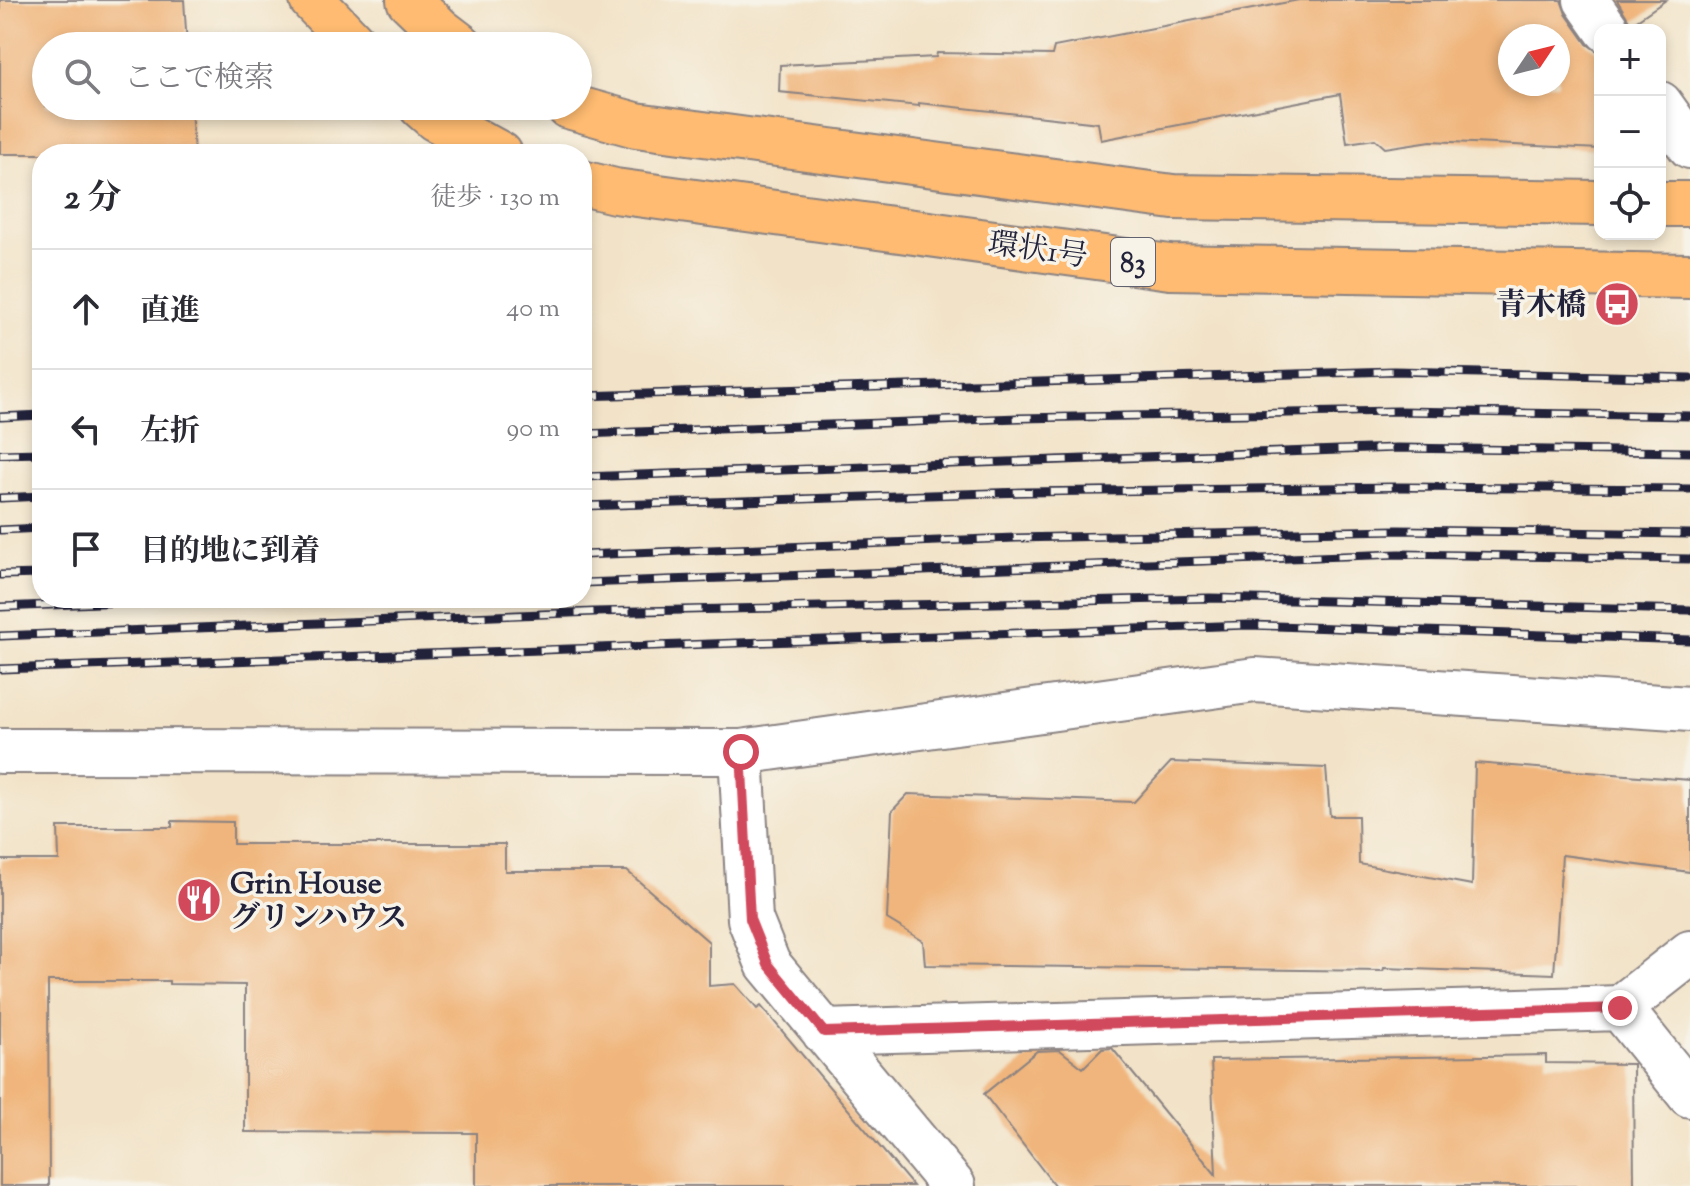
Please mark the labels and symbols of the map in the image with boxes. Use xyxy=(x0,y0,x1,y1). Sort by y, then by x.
north arrow xyxy=(1498,24,1570,96)
street label: 環状1号 xyxy=(985,223,1090,280)
road number: 83 xyxy=(1111,238,1155,286)
bus stop icon: 青木橋 xyxy=(1593,280,1641,328)
place label: 青木橋 xyxy=(1496,285,1586,328)
route start xyxy=(723,734,759,770)
place label: Grin House グリンハウス xyxy=(230,864,407,941)
restaurant icon: Grin House グリンハウス xyxy=(175,876,223,924)
route end xyxy=(1602,990,1638,1026)

